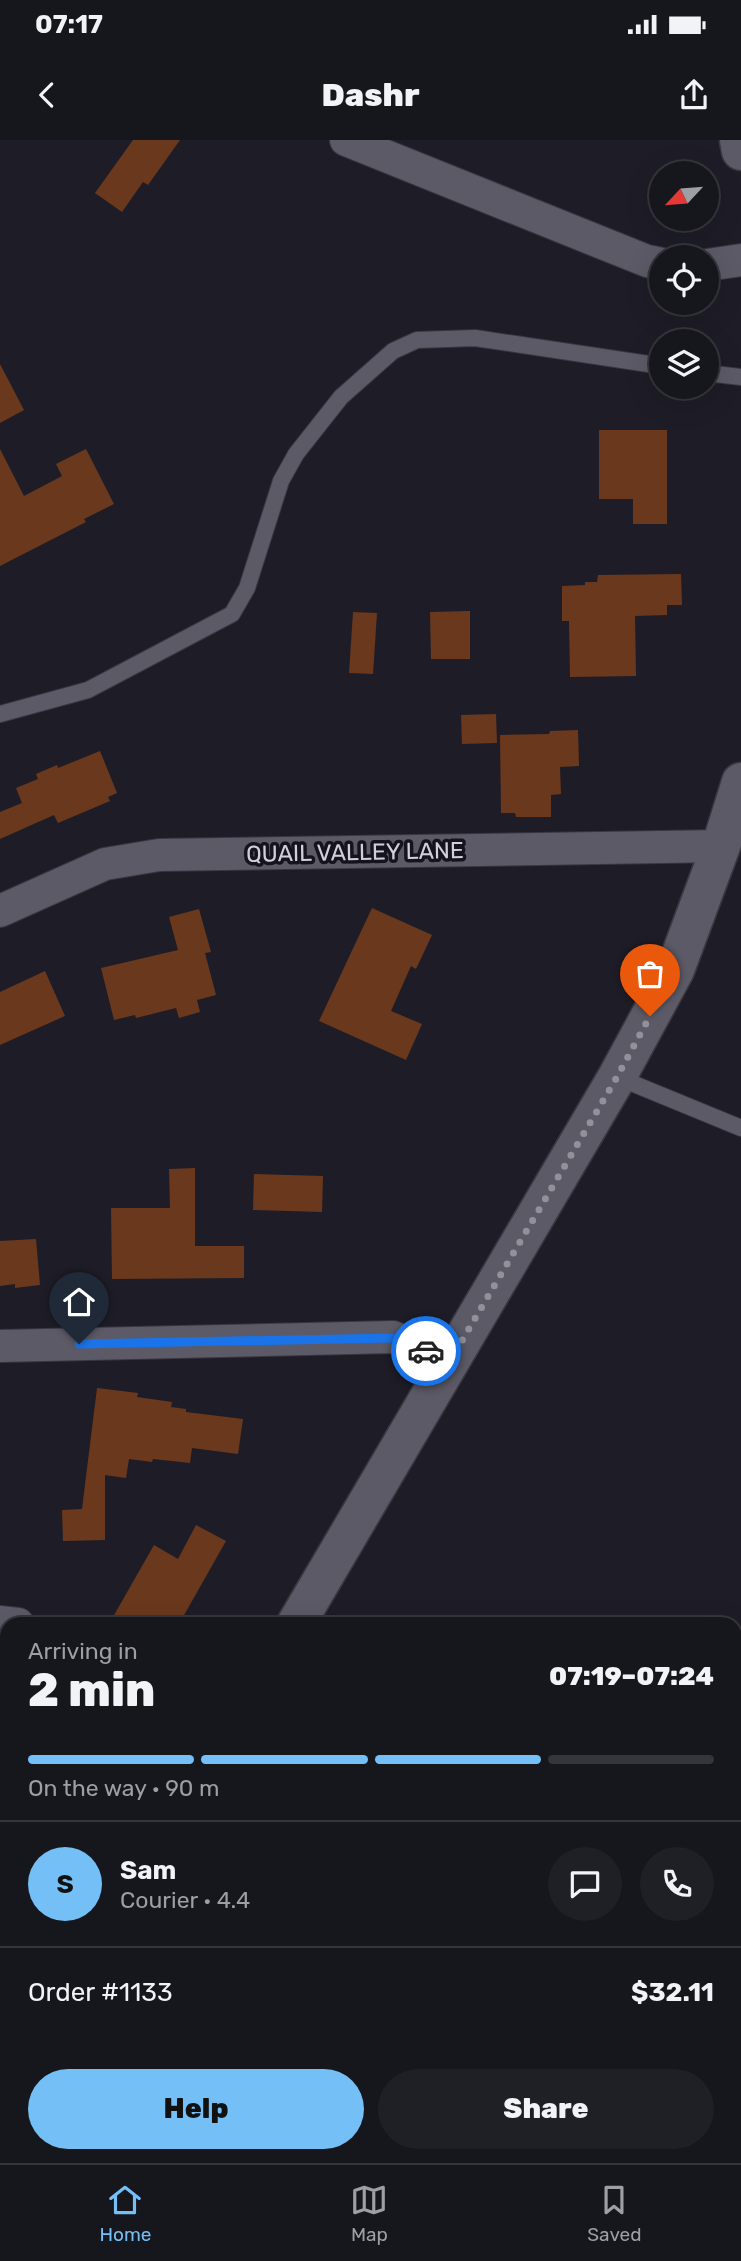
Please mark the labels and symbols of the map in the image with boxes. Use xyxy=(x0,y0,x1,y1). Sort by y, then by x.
north arrow xyxy=(649,161,719,231)
street label: QUAIL VALLEY LANE xyxy=(246,836,464,868)
pin xyxy=(620,944,680,1016)
pin xyxy=(49,1272,109,1344)
courier xyxy=(391,1316,461,1386)

